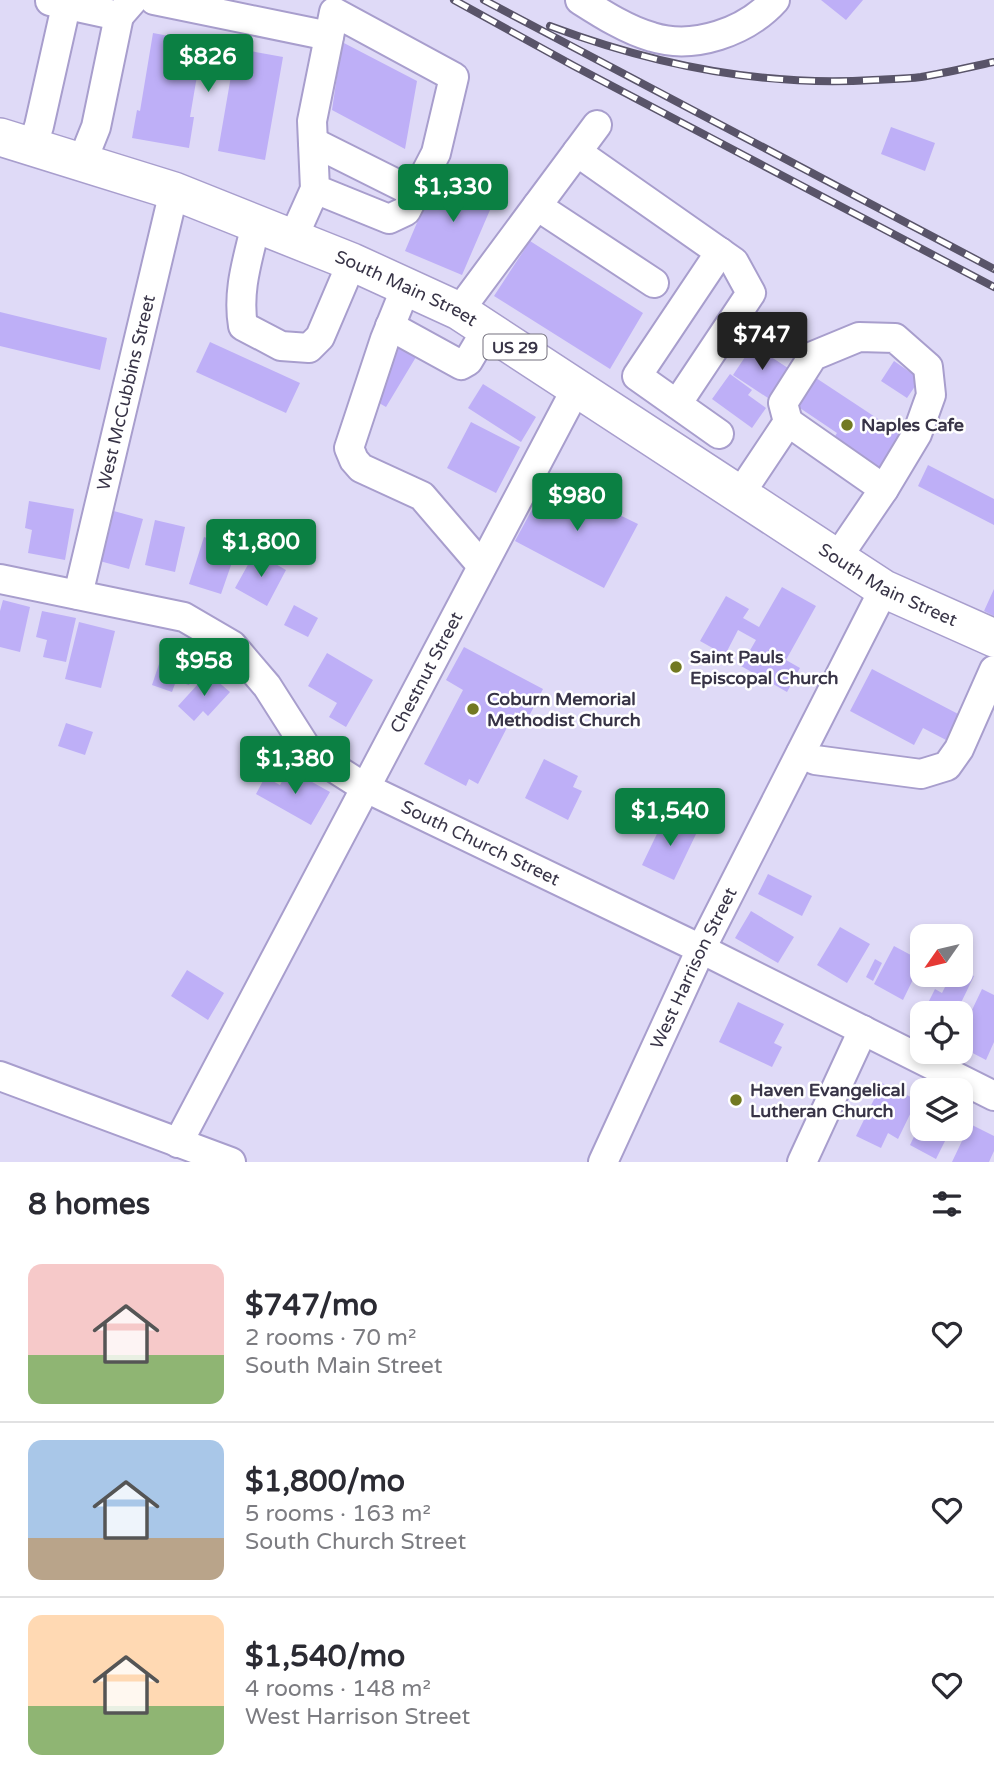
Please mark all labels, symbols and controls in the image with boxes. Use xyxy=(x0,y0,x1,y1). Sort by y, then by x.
pin: $826 xyxy=(167,34,249,94)
text: $826 xyxy=(179,43,237,71)
pin: $1,330 xyxy=(396,164,510,224)
text: $1,330 xyxy=(414,173,492,201)
street label: South Main Street xyxy=(332,245,482,331)
street label: West McCubbins Street xyxy=(92,292,160,493)
pin: $747 xyxy=(721,312,803,372)
text: $747 xyxy=(733,321,791,349)
road number: US 29 xyxy=(484,334,546,360)
place label: Naples Cafe xyxy=(861,414,964,436)
marker: Naples Cafe xyxy=(839,417,855,433)
pin: $980 xyxy=(536,474,618,533)
text: $980 xyxy=(548,482,606,510)
pin: $1,800 xyxy=(204,520,318,579)
text: $1,800 xyxy=(222,528,300,556)
street label: South Main Street xyxy=(815,538,961,631)
street label: Chestnut Street xyxy=(385,608,467,737)
pin: $958 xyxy=(163,638,245,698)
place label: Saint Pauls Episcopal Church xyxy=(690,646,838,689)
text: $958 xyxy=(175,647,233,675)
marker: Saint Pauls Episcopal Church xyxy=(668,659,684,675)
place label: Coburn Memorial Methodist Church xyxy=(487,688,641,731)
marker: Coburn Memorial Methodist Church xyxy=(465,701,481,717)
pin: $1,380 xyxy=(238,736,352,796)
text: $1,380 xyxy=(256,745,334,773)
pin: $1,540 xyxy=(613,788,727,848)
street label: South Church Street xyxy=(398,796,563,890)
text: $1,540 xyxy=(631,797,709,825)
street label: West Harrison Street xyxy=(646,883,742,1052)
north arrow xyxy=(910,924,973,987)
map controls xyxy=(910,924,973,1141)
button: locate xyxy=(910,1001,973,1064)
button: layers xyxy=(910,1078,973,1141)
place label: Haven Evangelical Lutheran Church xyxy=(750,1079,905,1122)
marker: Haven Evangelical Lutheran Church xyxy=(728,1092,744,1108)
icon: filters xyxy=(928,1185,966,1223)
text: 8 homes xyxy=(28,1186,150,1223)
text: $747/mo xyxy=(245,1287,378,1324)
icon: home xyxy=(84,1292,168,1376)
icon: heart xyxy=(928,1315,966,1353)
text: 2 rooms · 70 m² xyxy=(245,1324,416,1352)
text: South Main Street xyxy=(245,1352,443,1380)
text: $1,800/mo xyxy=(245,1463,405,1500)
icon: home xyxy=(84,1468,168,1552)
icon: heart xyxy=(928,1491,966,1529)
text: 5 rooms · 163 m² xyxy=(245,1500,431,1528)
text: South Church Street xyxy=(245,1528,466,1556)
text: $1,540/mo xyxy=(245,1638,405,1675)
icon: home xyxy=(84,1643,168,1727)
icon: heart xyxy=(928,1666,966,1704)
text: 4 rooms · 148 m² xyxy=(245,1675,431,1703)
text: West Harrison Street xyxy=(245,1703,470,1731)

